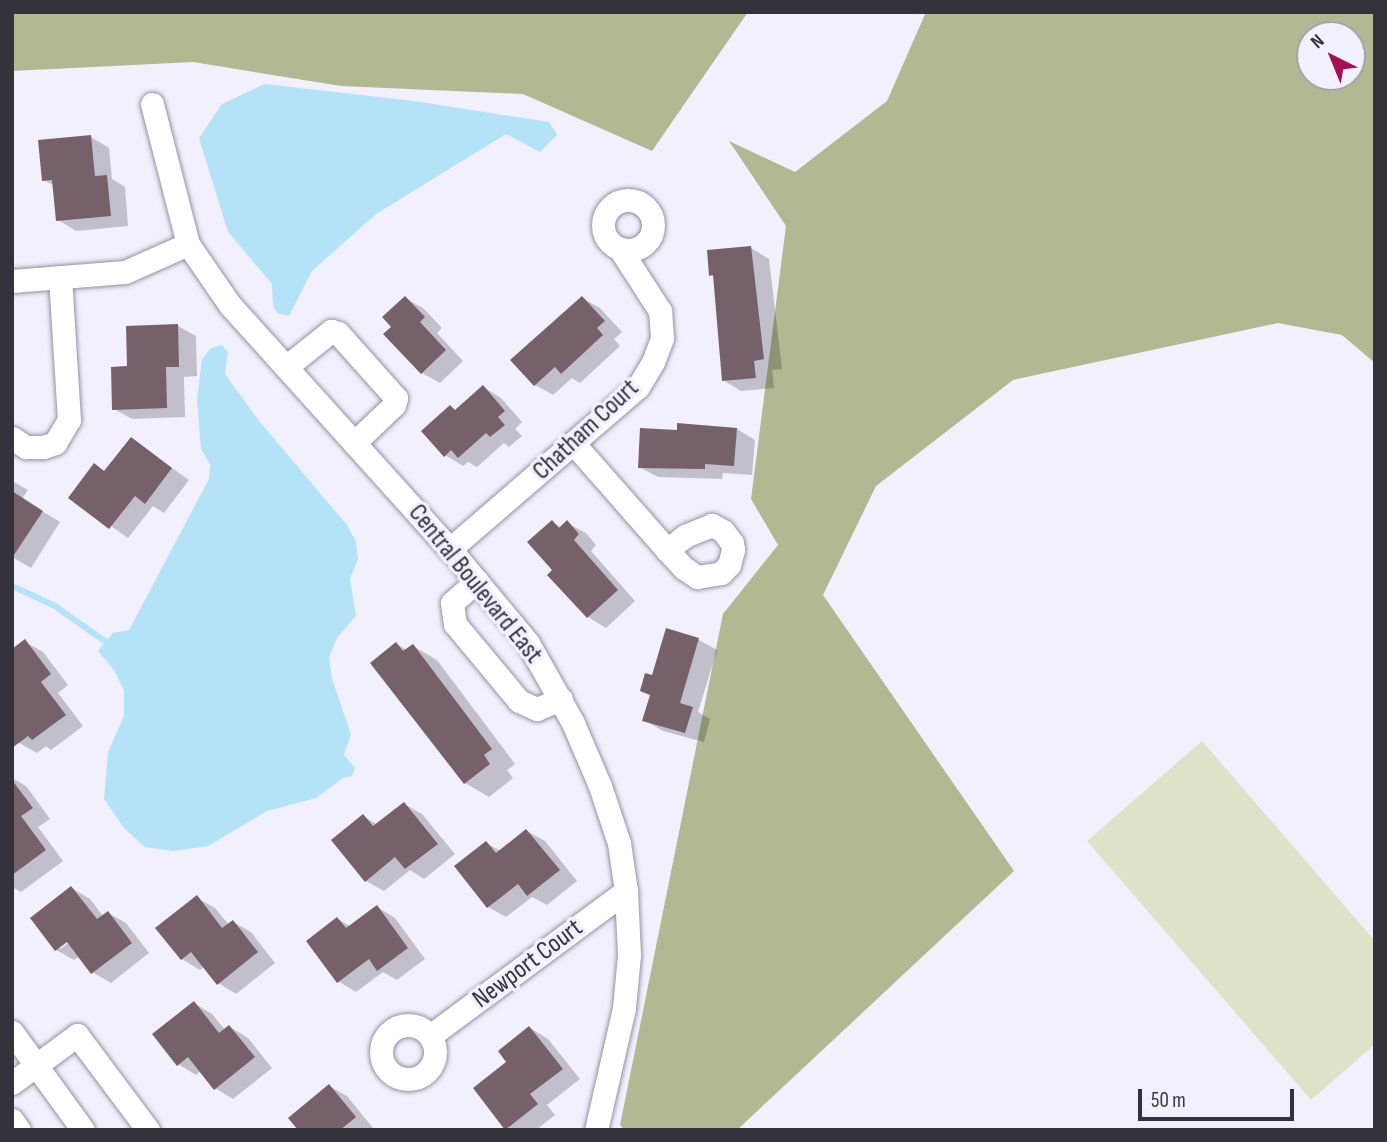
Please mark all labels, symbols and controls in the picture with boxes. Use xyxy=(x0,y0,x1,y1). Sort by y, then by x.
north arrow xyxy=(1296,21,1366,91)
text: N xyxy=(1306,30,1329,54)
street label: Chatham Court xyxy=(527,373,645,487)
street label: Central Boulevard East xyxy=(401,498,549,670)
street label: Newport Court xyxy=(467,913,589,1015)
scale bar xyxy=(1142,1076,1298,1120)
text: 50 m xyxy=(1151,1088,1186,1113)

